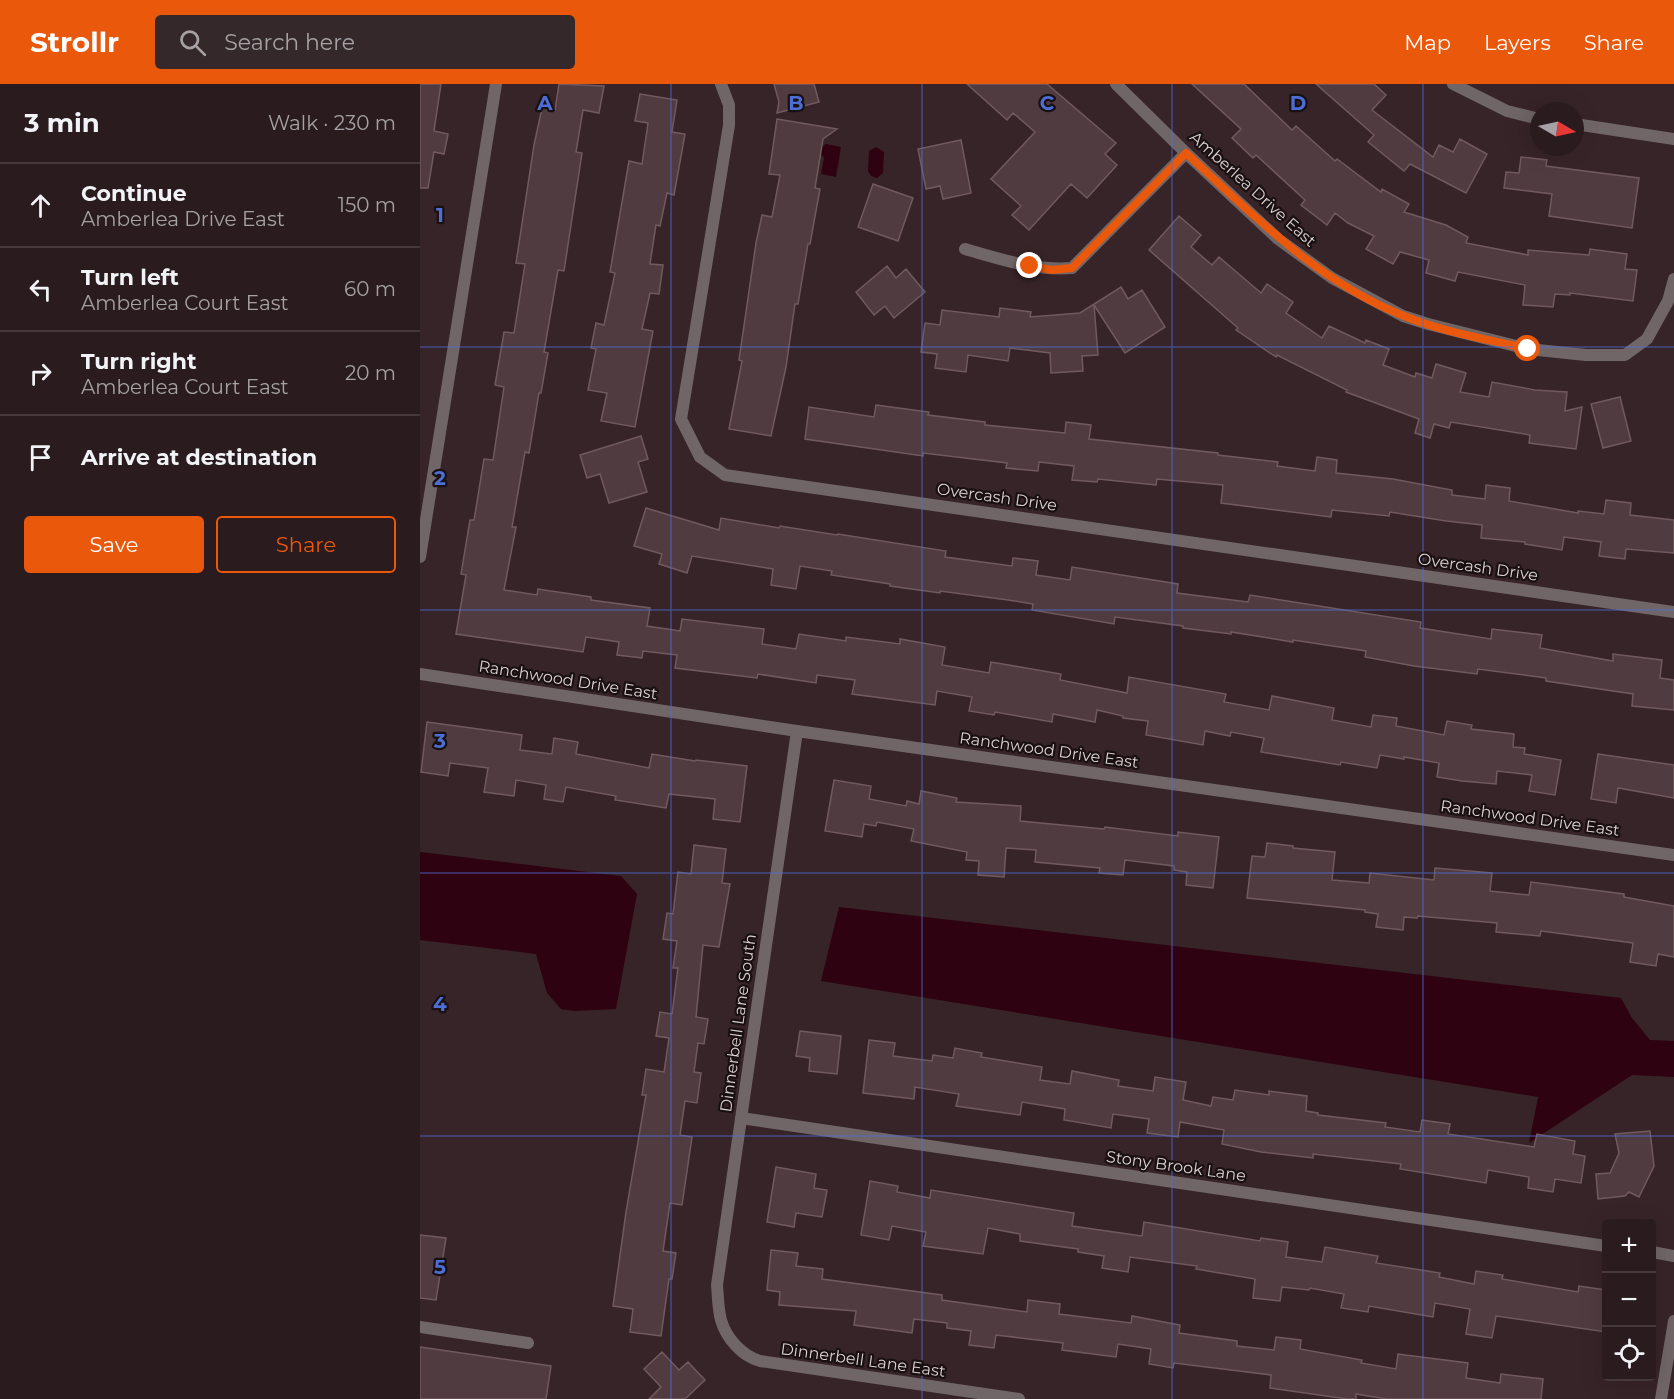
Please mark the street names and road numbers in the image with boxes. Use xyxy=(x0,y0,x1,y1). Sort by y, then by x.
street label: Amberlea Drive East xyxy=(1186,127,1320,251)
street label: Overcash Drive xyxy=(936,479,1058,515)
street label: Overcash Drive xyxy=(1417,549,1539,585)
street label: Ranchwood Drive East xyxy=(477,656,659,704)
street label: Ranchwood Drive East xyxy=(958,728,1140,772)
street label: Ranchwood Drive East xyxy=(1439,796,1621,840)
street label: Dinnerbell Lane South xyxy=(716,933,760,1113)
street label: Stony Brook Lane xyxy=(1105,1147,1247,1185)
street label: Dinnerbell Lane East xyxy=(779,1339,947,1381)

